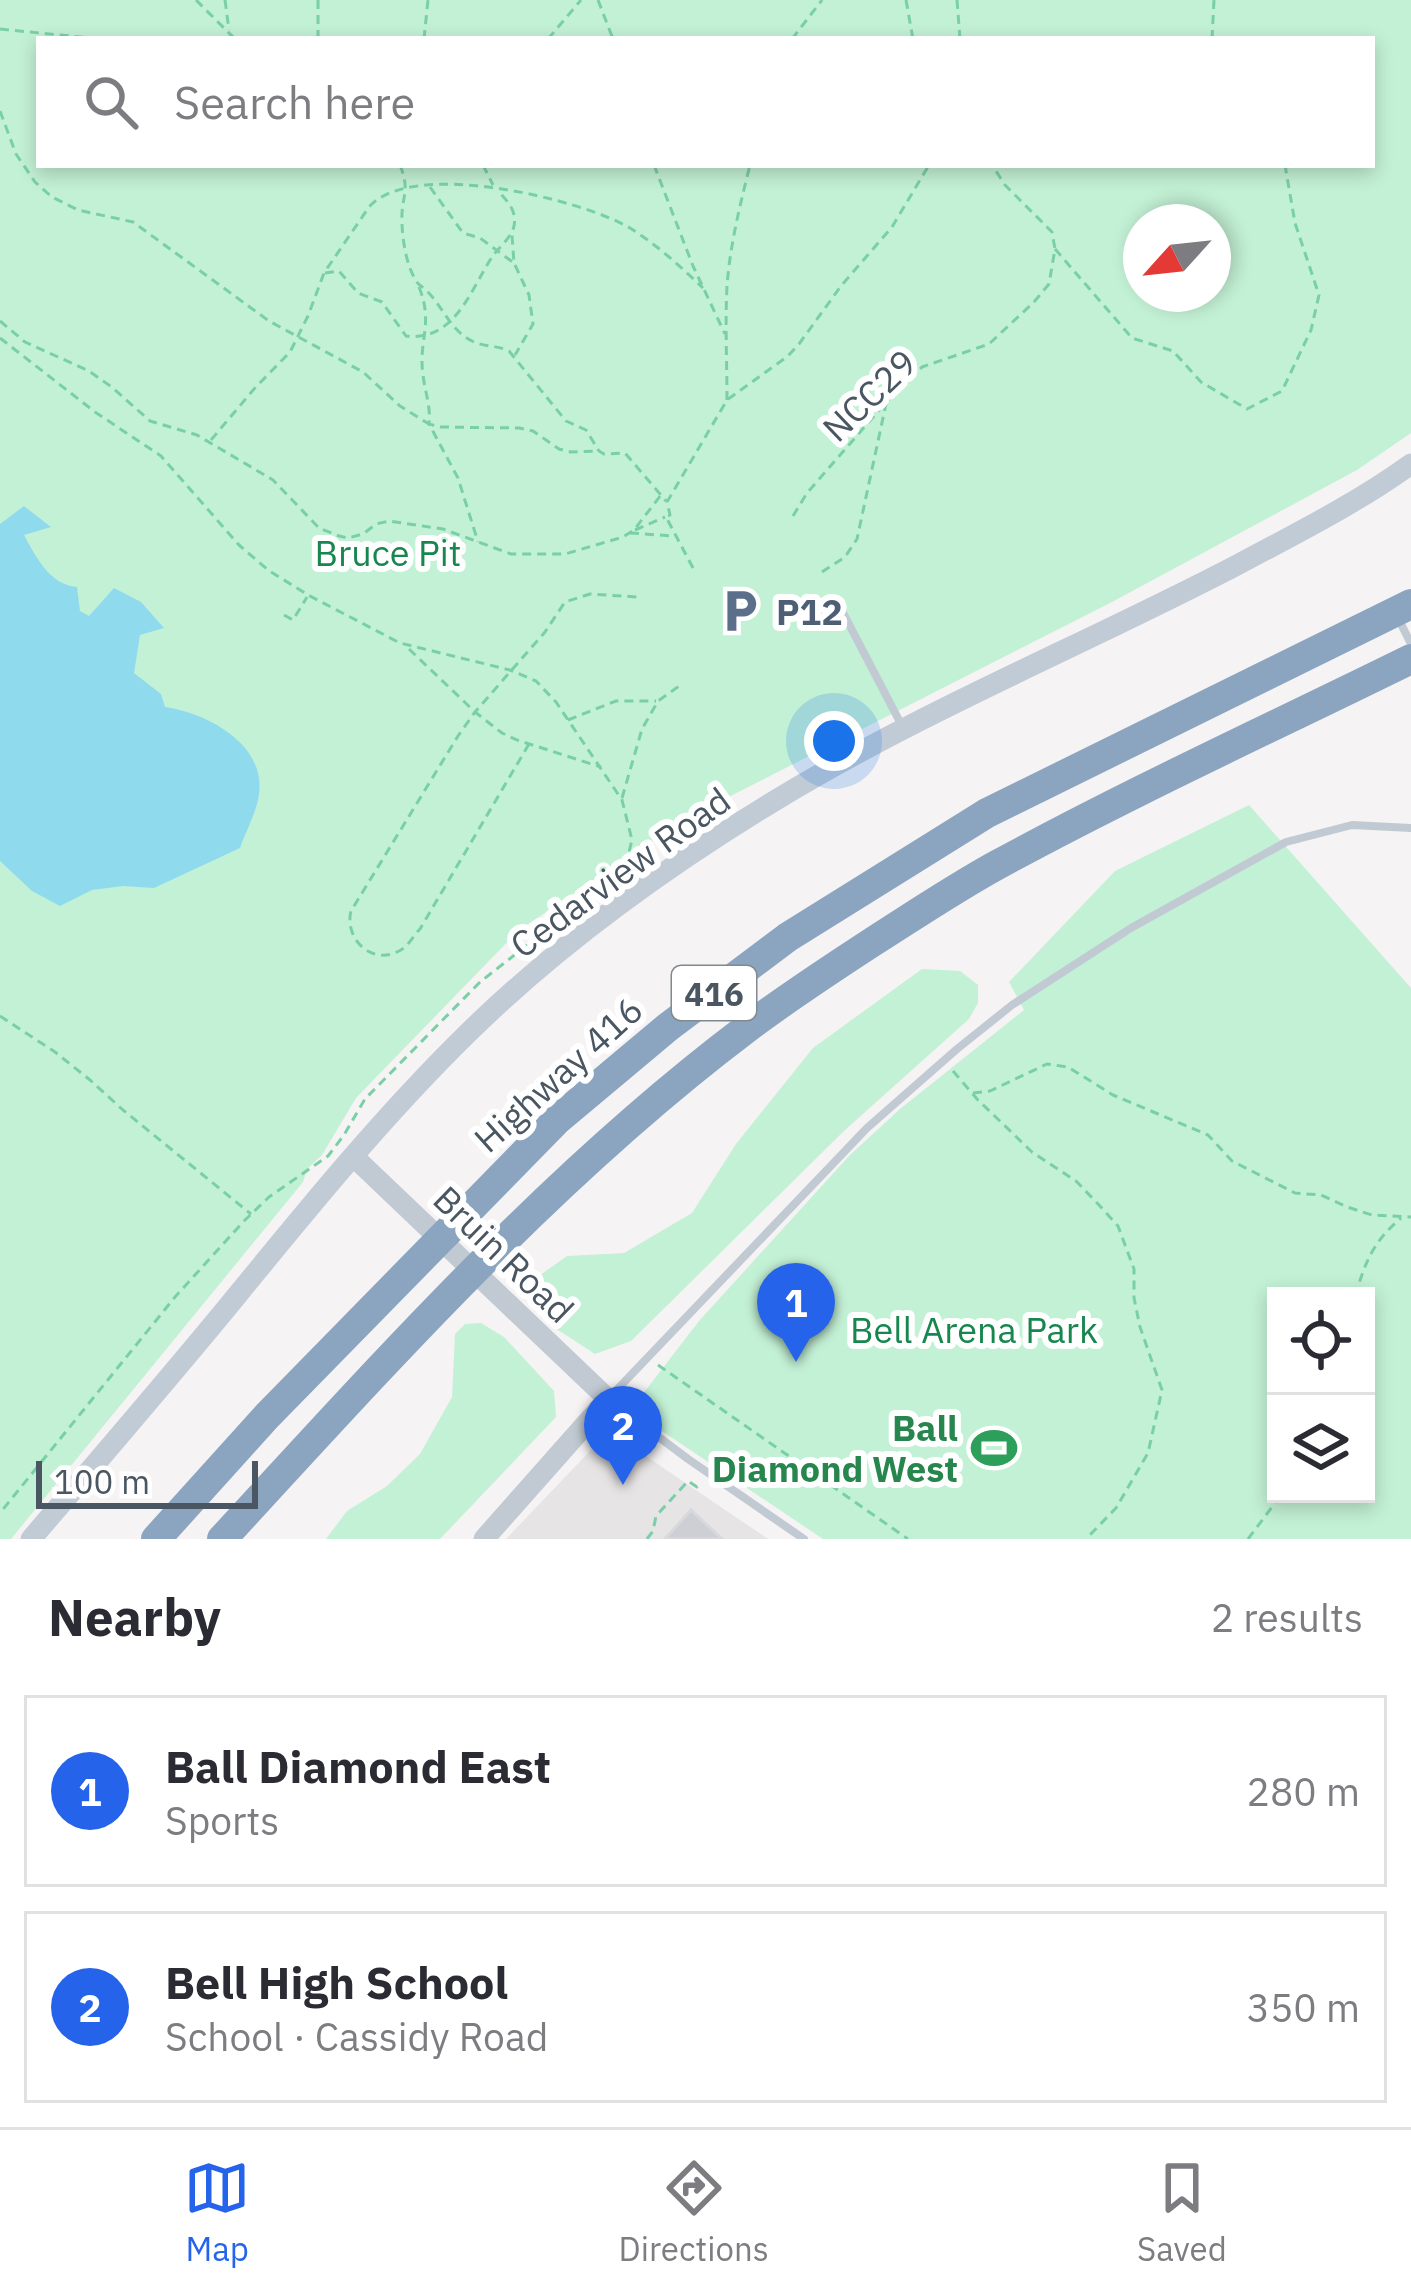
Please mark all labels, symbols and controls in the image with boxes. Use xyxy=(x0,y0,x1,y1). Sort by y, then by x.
search box xyxy=(36,36,1375,168)
icon: search xyxy=(78,69,144,135)
text: Search here xyxy=(174,73,415,131)
north arrow xyxy=(1123,204,1231,312)
street label: NCC29 xyxy=(812,339,926,451)
park label: Bruce Pit xyxy=(315,529,461,576)
parking icon: P12 xyxy=(715,586,765,636)
place label: P12 xyxy=(776,588,843,635)
your location xyxy=(804,711,864,771)
street label: Cedarview Road xyxy=(501,776,739,968)
road number: 416 xyxy=(672,966,756,1020)
street label: Highway 416 xyxy=(464,986,652,1162)
street label: Bruin Road xyxy=(424,1175,584,1333)
pin: 1 xyxy=(757,1263,835,1362)
map controls xyxy=(1267,1287,1375,1503)
button: locate xyxy=(1267,1287,1375,1395)
park label: Bell Arena Park xyxy=(850,1306,1098,1353)
pin: 2 xyxy=(584,1386,662,1485)
button: layers xyxy=(1267,1395,1375,1503)
place label: Ball Diamond West xyxy=(712,1404,958,1492)
sports icon: Ball Diamond West xyxy=(969,1423,1019,1473)
scale bar xyxy=(36,1455,258,1508)
text: 100 m xyxy=(54,1460,150,1503)
text: Nearby xyxy=(48,1584,221,1650)
text: 2 results xyxy=(1211,1592,1363,1643)
text: Ball Diamond East xyxy=(165,1737,551,1795)
text: 1 xyxy=(78,1766,102,1817)
text: 280 m xyxy=(1247,1766,1360,1817)
text: Sports xyxy=(165,1795,279,1846)
text: Bell High School xyxy=(165,1953,508,2011)
text: 2 xyxy=(78,1982,102,2033)
text: 350 m xyxy=(1247,1982,1360,2033)
text: School · Cassidy Road xyxy=(165,2011,548,2062)
tab: Map xyxy=(184,2155,250,2270)
tab: Directions xyxy=(619,2155,769,2270)
tab: Saved xyxy=(1137,2155,1227,2270)

